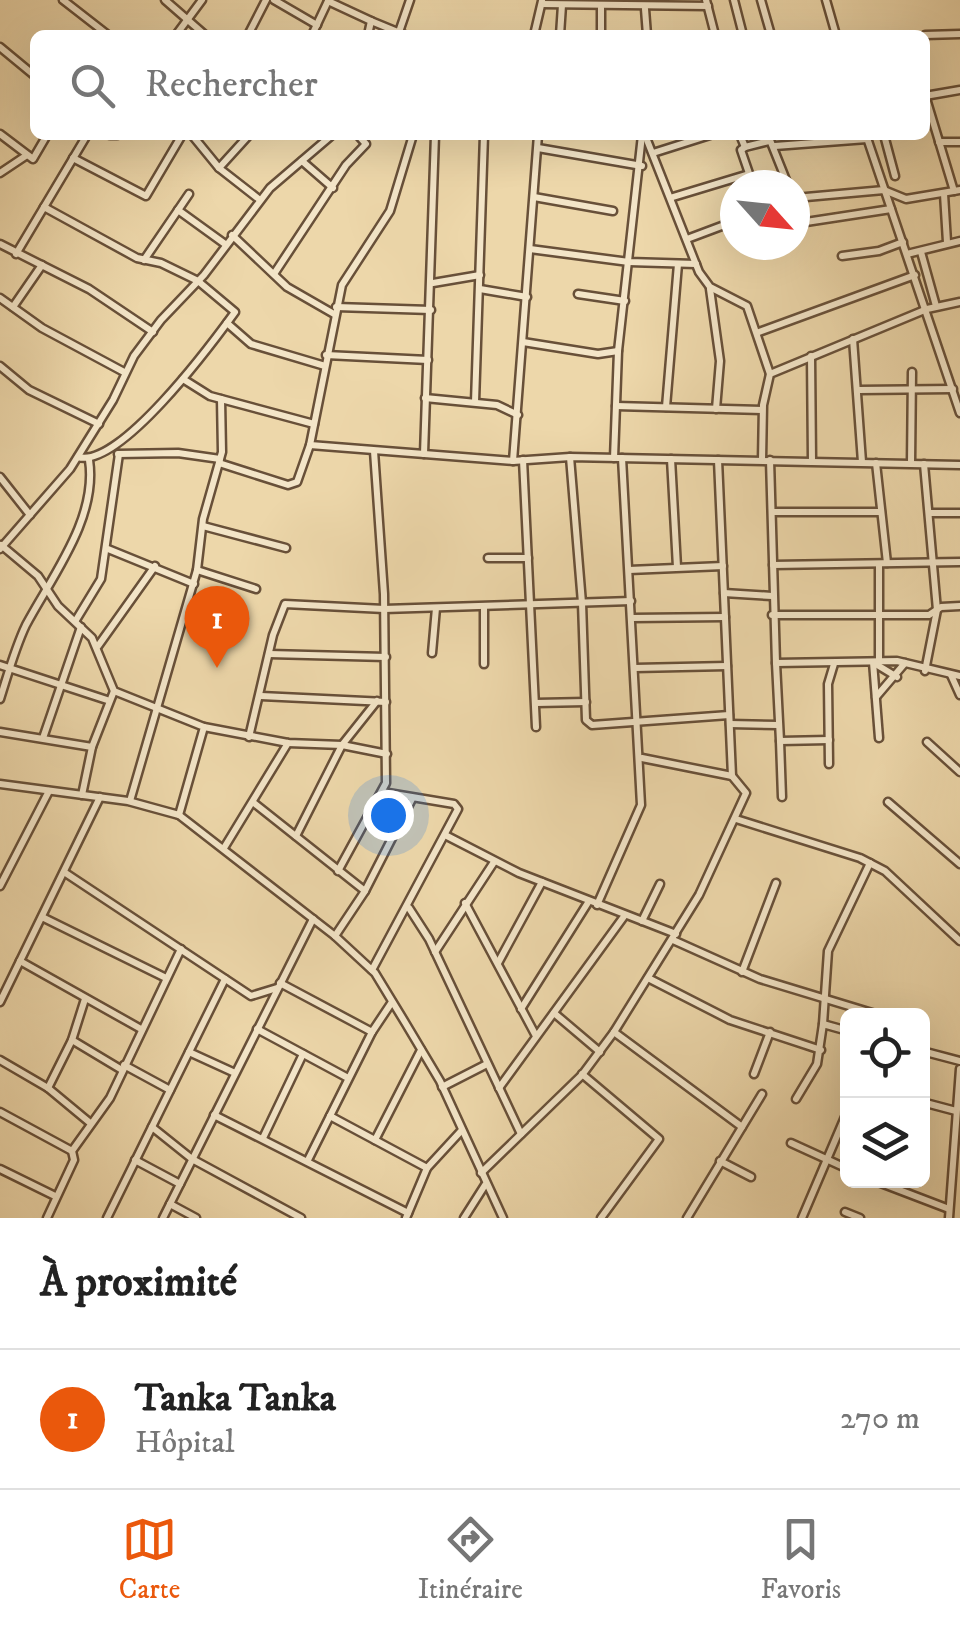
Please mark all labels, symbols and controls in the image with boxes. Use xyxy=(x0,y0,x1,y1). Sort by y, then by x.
search box xyxy=(30,30,930,140)
icon: search xyxy=(65,58,120,113)
text: Rechercher xyxy=(145,61,318,109)
north arrow xyxy=(720,170,810,260)
pin: 1 xyxy=(184,586,250,668)
your location xyxy=(363,790,414,841)
map controls xyxy=(840,1008,930,1188)
button: locate xyxy=(840,1008,930,1098)
button: layers xyxy=(840,1098,930,1188)
text: À proximité xyxy=(40,1257,237,1309)
text: Tanka Tanka xyxy=(135,1375,336,1423)
text: 1 xyxy=(67,1399,78,1439)
text: 270 m xyxy=(840,1399,920,1439)
text: Hôpital xyxy=(135,1423,235,1463)
tab: Carte xyxy=(119,1512,180,1607)
tab: Itinéraire xyxy=(418,1512,523,1607)
tab: Favoris xyxy=(760,1512,841,1607)

